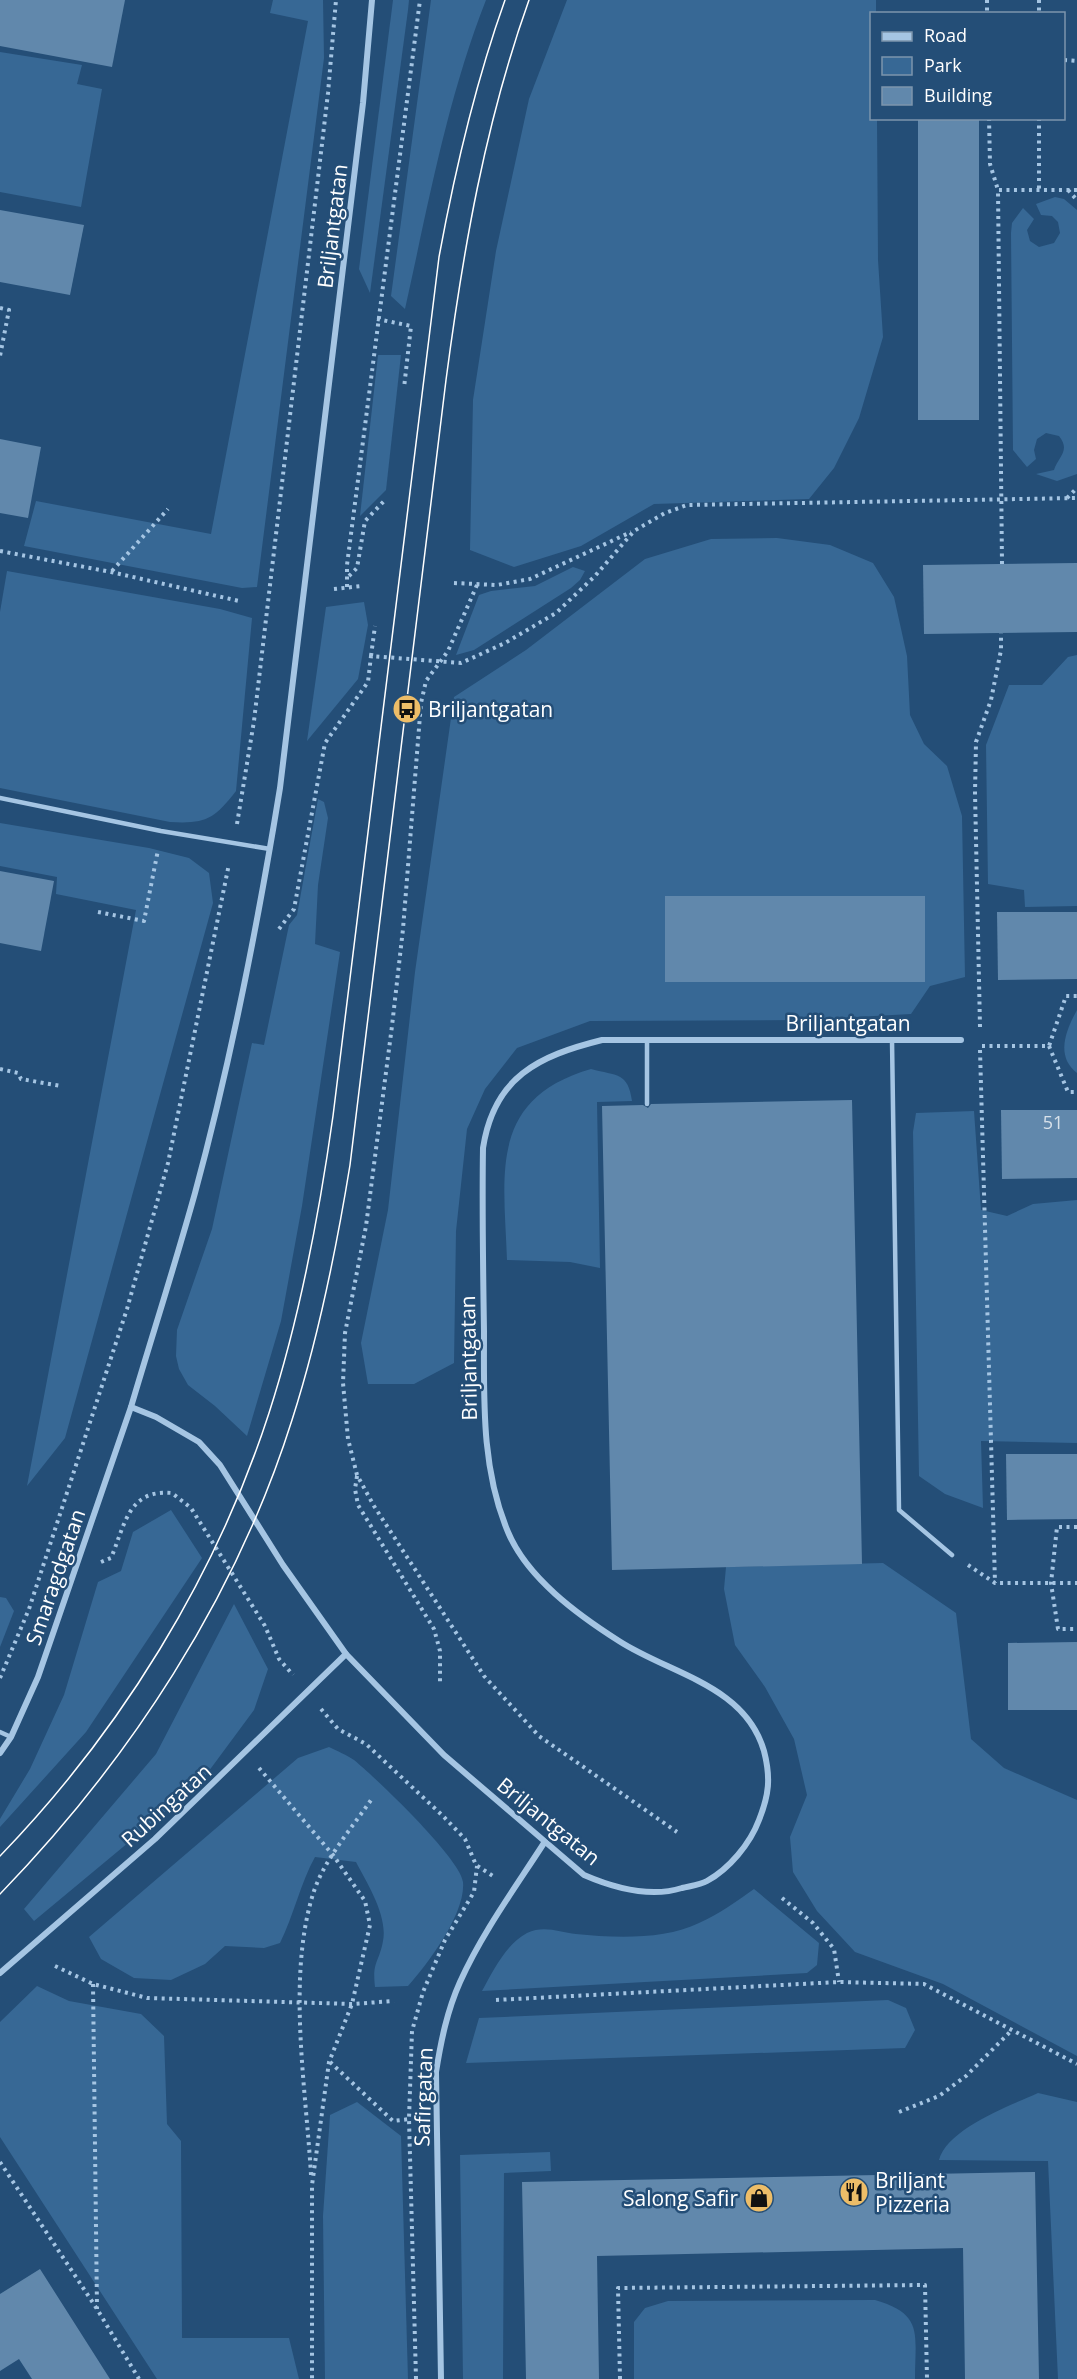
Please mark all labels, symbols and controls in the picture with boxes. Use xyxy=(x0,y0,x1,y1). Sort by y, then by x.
legend xyxy=(870,12,1065,120)
text: Road xyxy=(924,23,967,47)
text: Park xyxy=(924,53,962,77)
text: Building xyxy=(924,83,992,107)
street label: Briljantgatan xyxy=(310,162,354,290)
bus stop icon: Briljantgatan xyxy=(391,693,423,725)
place label: Briljantgatan xyxy=(428,695,553,723)
street label: Briljantgatan xyxy=(785,1009,911,1037)
house number: 51 xyxy=(1043,1110,1063,1134)
street label: Briljantgatan xyxy=(453,1295,483,1421)
street label: Smaragdgatan xyxy=(19,1505,91,1649)
street label: Rubingatan xyxy=(115,1757,217,1853)
street label: Briljantgatan xyxy=(492,1771,606,1871)
street label: Safirgatan xyxy=(407,2047,439,2147)
place label: Briljant Pizzeria xyxy=(875,2166,950,2218)
restaurant icon: Briljant Pizzeria xyxy=(838,2176,870,2208)
shop icon: Salong Safir xyxy=(743,2182,775,2214)
place label: Salong Safir xyxy=(623,2184,738,2212)

